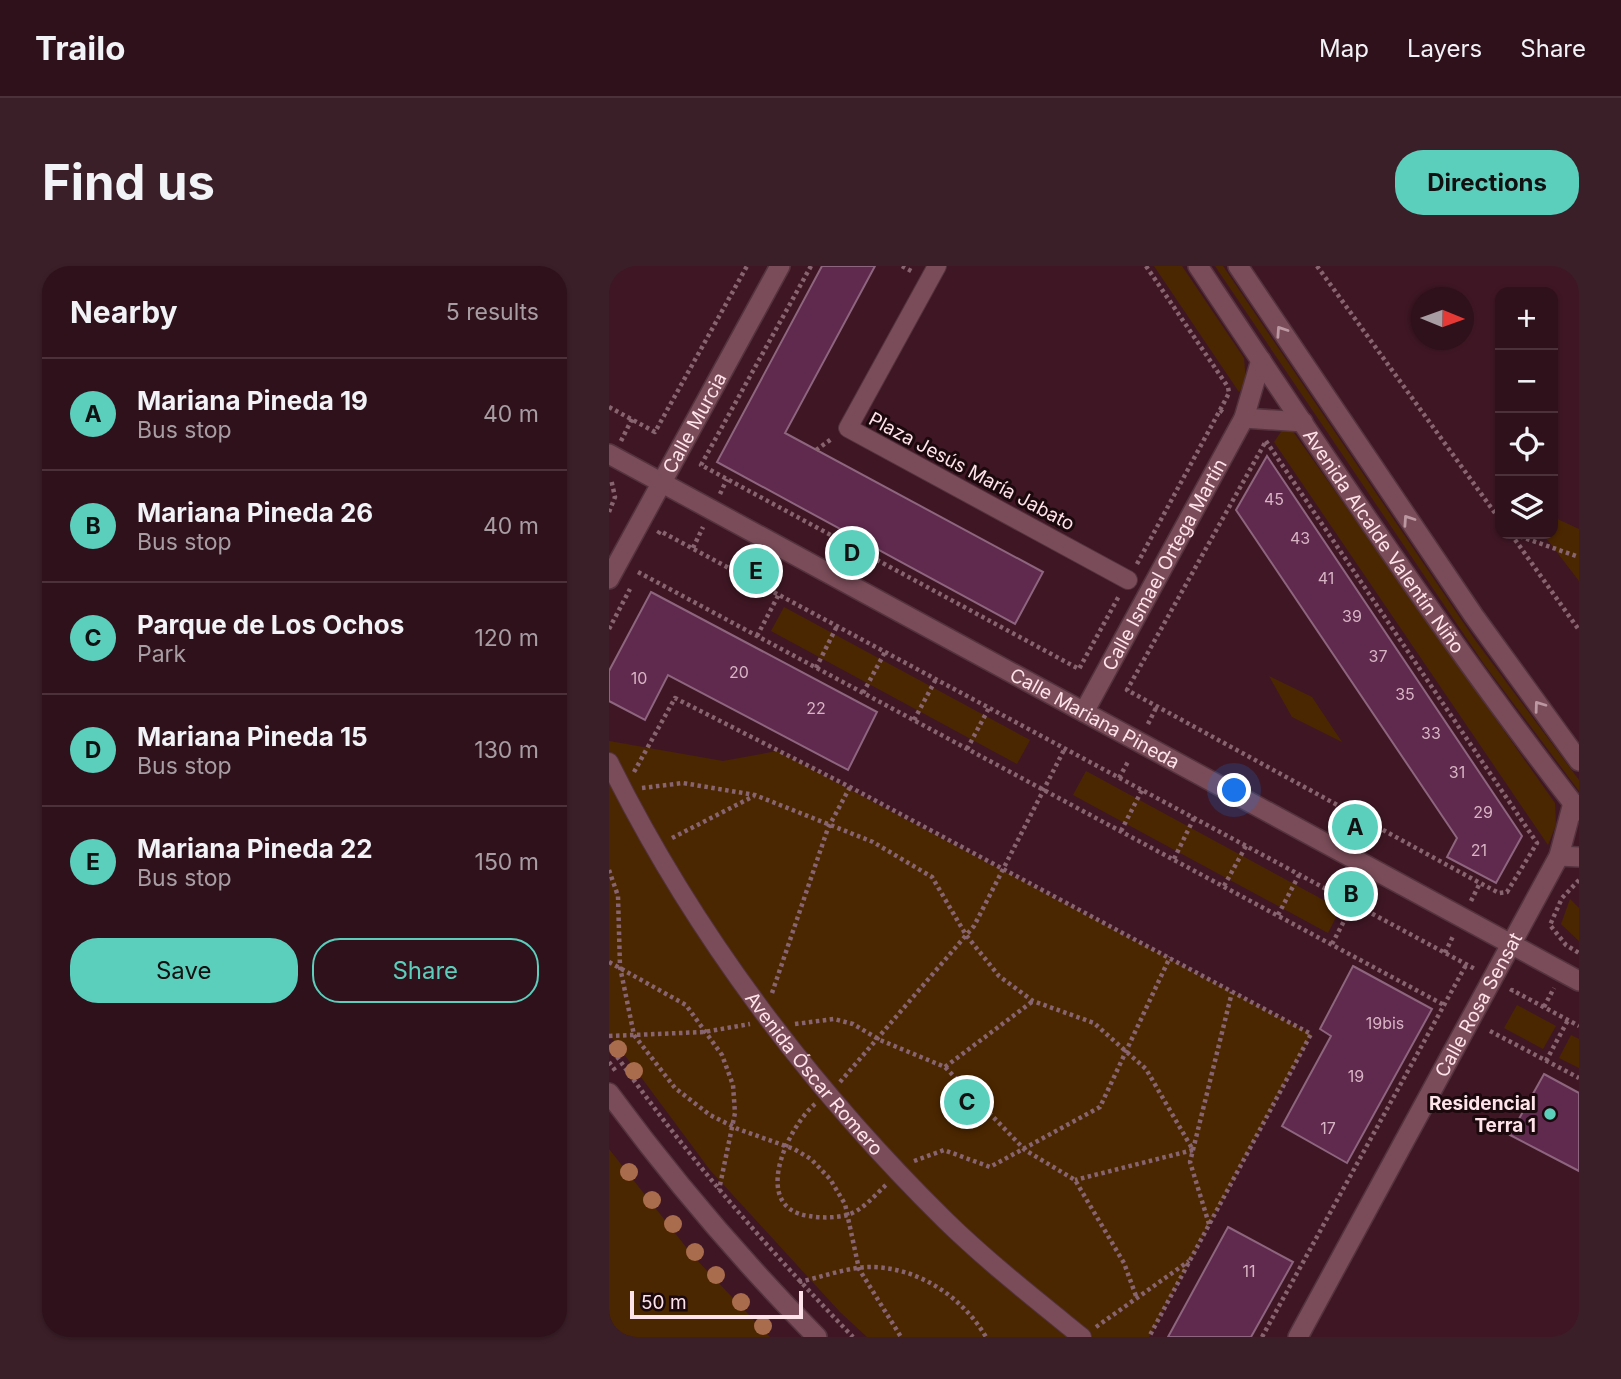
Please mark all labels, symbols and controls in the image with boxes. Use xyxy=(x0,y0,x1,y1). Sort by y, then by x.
text: Trailo xyxy=(35,28,125,68)
text: Map xyxy=(1319,34,1369,63)
text: Layers xyxy=(1407,34,1482,63)
text: Share xyxy=(1520,34,1586,63)
button: Directions xyxy=(1395,150,1579,215)
text: Find us xyxy=(42,153,215,212)
north arrow xyxy=(1411,287,1474,350)
map controls xyxy=(1495,287,1558,539)
button: + xyxy=(1495,287,1558,350)
text: Nearby xyxy=(70,294,178,330)
text: 5 results xyxy=(446,298,539,326)
one-way arrow xyxy=(1277,326,1289,339)
button: − xyxy=(1495,350,1558,413)
street label: Calle Murcia xyxy=(658,369,732,478)
text: Mariana Pineda 19 xyxy=(137,385,368,416)
text: A xyxy=(84,400,102,428)
text: 40 m xyxy=(483,400,539,428)
street label: Plaza Jesús María Jabato xyxy=(865,407,1079,536)
button: locate xyxy=(1495,413,1558,476)
text: Bus stop xyxy=(137,416,232,444)
street label: Avenida Alcalde Valentín Niño xyxy=(1298,425,1469,658)
street label: Calle Ismael Ortega Martín xyxy=(1098,455,1232,675)
button: layers xyxy=(1495,476,1558,539)
house number: 45 xyxy=(1264,489,1284,509)
text: Mariana Pineda 26 xyxy=(137,497,373,528)
text: B xyxy=(85,512,101,540)
text: 40 m xyxy=(483,512,539,540)
one-way arrow xyxy=(1404,515,1416,528)
pin: D xyxy=(829,527,875,579)
text: Bus stop xyxy=(137,528,232,556)
house number: 43 xyxy=(1290,528,1310,548)
pin: E xyxy=(733,545,779,597)
house number: 41 xyxy=(1318,568,1334,588)
house number: 39 xyxy=(1342,606,1362,626)
text: Parque de Los Ochos xyxy=(137,609,404,640)
text: C xyxy=(84,624,102,652)
text: 120 m xyxy=(474,624,539,652)
text: Park xyxy=(137,640,186,668)
house number: 37 xyxy=(1369,646,1387,666)
house number: 20 xyxy=(729,662,749,682)
street label: Calle Mariana Pineda xyxy=(1006,663,1183,774)
house number: 10 xyxy=(631,668,647,688)
house number: 35 xyxy=(1395,684,1415,704)
house number: 22 xyxy=(806,698,826,718)
one-way arrow xyxy=(1534,701,1547,714)
text: Mariana Pineda 15 xyxy=(137,721,368,752)
house number: 33 xyxy=(1421,723,1441,743)
text: D xyxy=(85,736,101,764)
text: 130 m xyxy=(474,736,539,764)
text: Bus stop xyxy=(137,752,232,780)
house number: 31 xyxy=(1449,762,1465,782)
your location xyxy=(1217,773,1251,807)
pin: A xyxy=(1332,801,1378,853)
house number: 29 xyxy=(1473,802,1493,822)
text: Mariana Pineda 22 xyxy=(137,833,373,864)
house number: 21 xyxy=(1471,840,1487,860)
text: E xyxy=(86,848,100,876)
text: 150 m xyxy=(475,848,539,876)
text: Bus stop xyxy=(137,864,232,892)
pin: B xyxy=(1328,868,1374,920)
street label: Calle Rosa Sensat xyxy=(1430,929,1527,1081)
button: Save xyxy=(70,938,298,1003)
button: Share xyxy=(312,938,539,1003)
street label: Avenida Óscar Romero xyxy=(740,987,888,1160)
house number: 19bis xyxy=(1366,1013,1404,1033)
house number: 19 xyxy=(1348,1066,1364,1086)
pin: C xyxy=(944,1076,990,1128)
place label: Residencial Terra 1 xyxy=(1429,1092,1536,1137)
marker: Residencial Terra 1 xyxy=(1542,1106,1558,1122)
house number: 17 xyxy=(1320,1118,1336,1138)
house number: 11 xyxy=(1242,1261,1256,1281)
scale bar xyxy=(630,1288,803,1320)
text: 50 m xyxy=(641,1291,687,1314)

